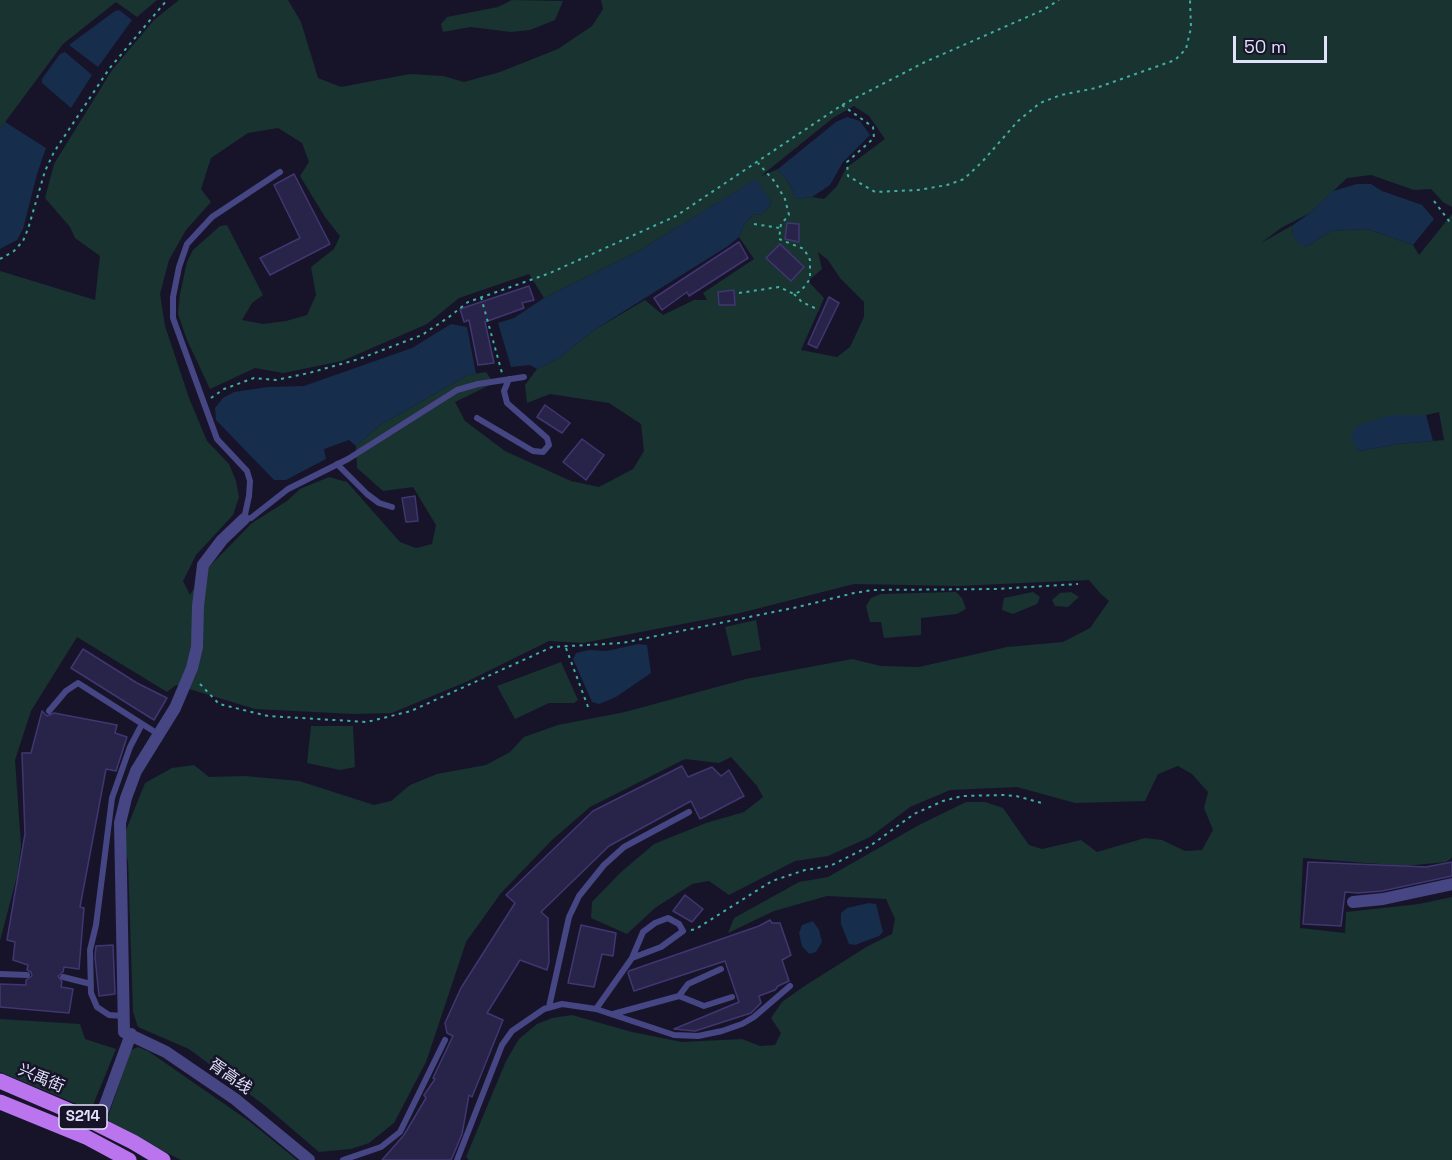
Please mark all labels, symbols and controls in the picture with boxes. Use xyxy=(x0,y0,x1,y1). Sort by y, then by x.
scale bar xyxy=(1236,24,1330,62)
text: 50 m xyxy=(1244,35,1286,58)
street label: 胥高线 xyxy=(205,1055,255,1099)
street label: 兴禹街 xyxy=(15,1061,67,1097)
road number: S214 xyxy=(59,1105,107,1129)

